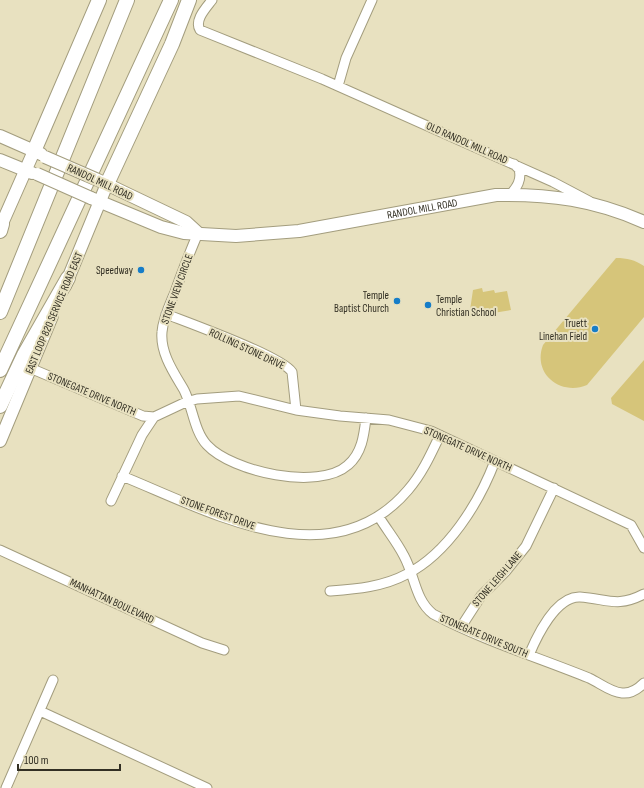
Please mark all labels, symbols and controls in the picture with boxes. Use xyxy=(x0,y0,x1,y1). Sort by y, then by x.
street label: OLD RANDOL MILL ROAD xyxy=(424,119,510,167)
street label: RANDOL MILL ROAD xyxy=(65,161,135,203)
street label: RANDOL MILL ROAD xyxy=(386,196,458,221)
street label: EAST LOOP 820 SERVICE ROAD EAST xyxy=(22,250,86,376)
street label: STONE VIEW CIRCLE xyxy=(158,252,196,326)
place label: Speedway xyxy=(96,264,134,277)
marker: Speedway xyxy=(136,265,146,275)
place label: Temple Baptist Church xyxy=(334,289,389,315)
place label: Temple Christian School xyxy=(436,293,496,319)
marker: Temple Baptist Church xyxy=(392,296,402,306)
marker: Temple Christian School xyxy=(423,300,433,310)
place label: Truett Linehan Field xyxy=(539,317,588,343)
marker: Truett Linehan Field xyxy=(590,324,600,334)
street label: ROLLING STONE DRIVE xyxy=(207,326,287,372)
street label: STONEGATE DRIVE NORTH xyxy=(46,369,138,419)
street label: STONEGATE DRIVE NORTH xyxy=(422,424,514,474)
street label: STONE FOREST DRIVE xyxy=(179,493,257,533)
street label: STONE LEIGH LANE xyxy=(469,549,525,609)
street label: MANHATTAN BOULEVARD xyxy=(68,576,156,626)
street label: STONEGATE DRIVE SOUTH xyxy=(438,612,530,660)
scale bar xyxy=(18,746,120,772)
text: 100 m xyxy=(24,753,49,768)

